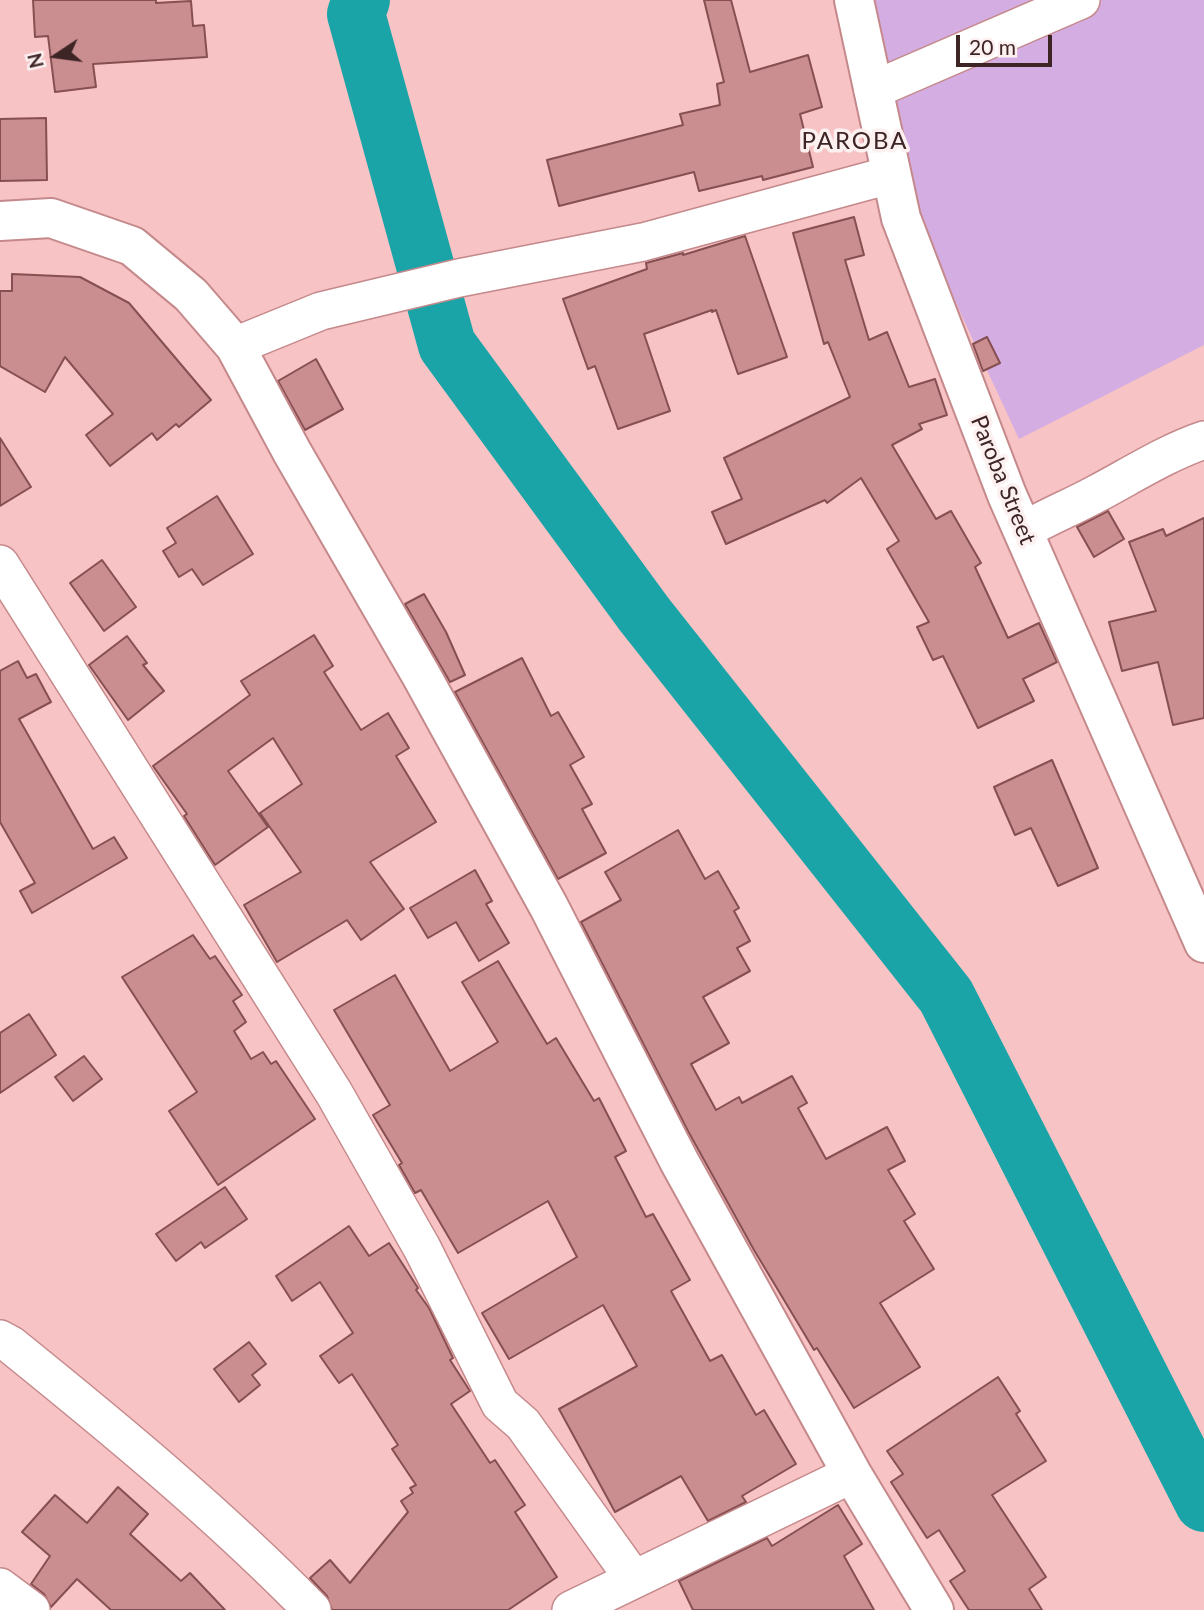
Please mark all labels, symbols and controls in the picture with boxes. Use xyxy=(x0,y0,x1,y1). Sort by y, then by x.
north arrow xyxy=(21,21,91,91)
scale bar xyxy=(959,21,1055,65)
text: 20 m xyxy=(969,34,1016,59)
text: N xyxy=(22,51,48,71)
district label: PAROBA xyxy=(802,127,908,155)
street label: Paroba Street xyxy=(965,412,1041,548)

